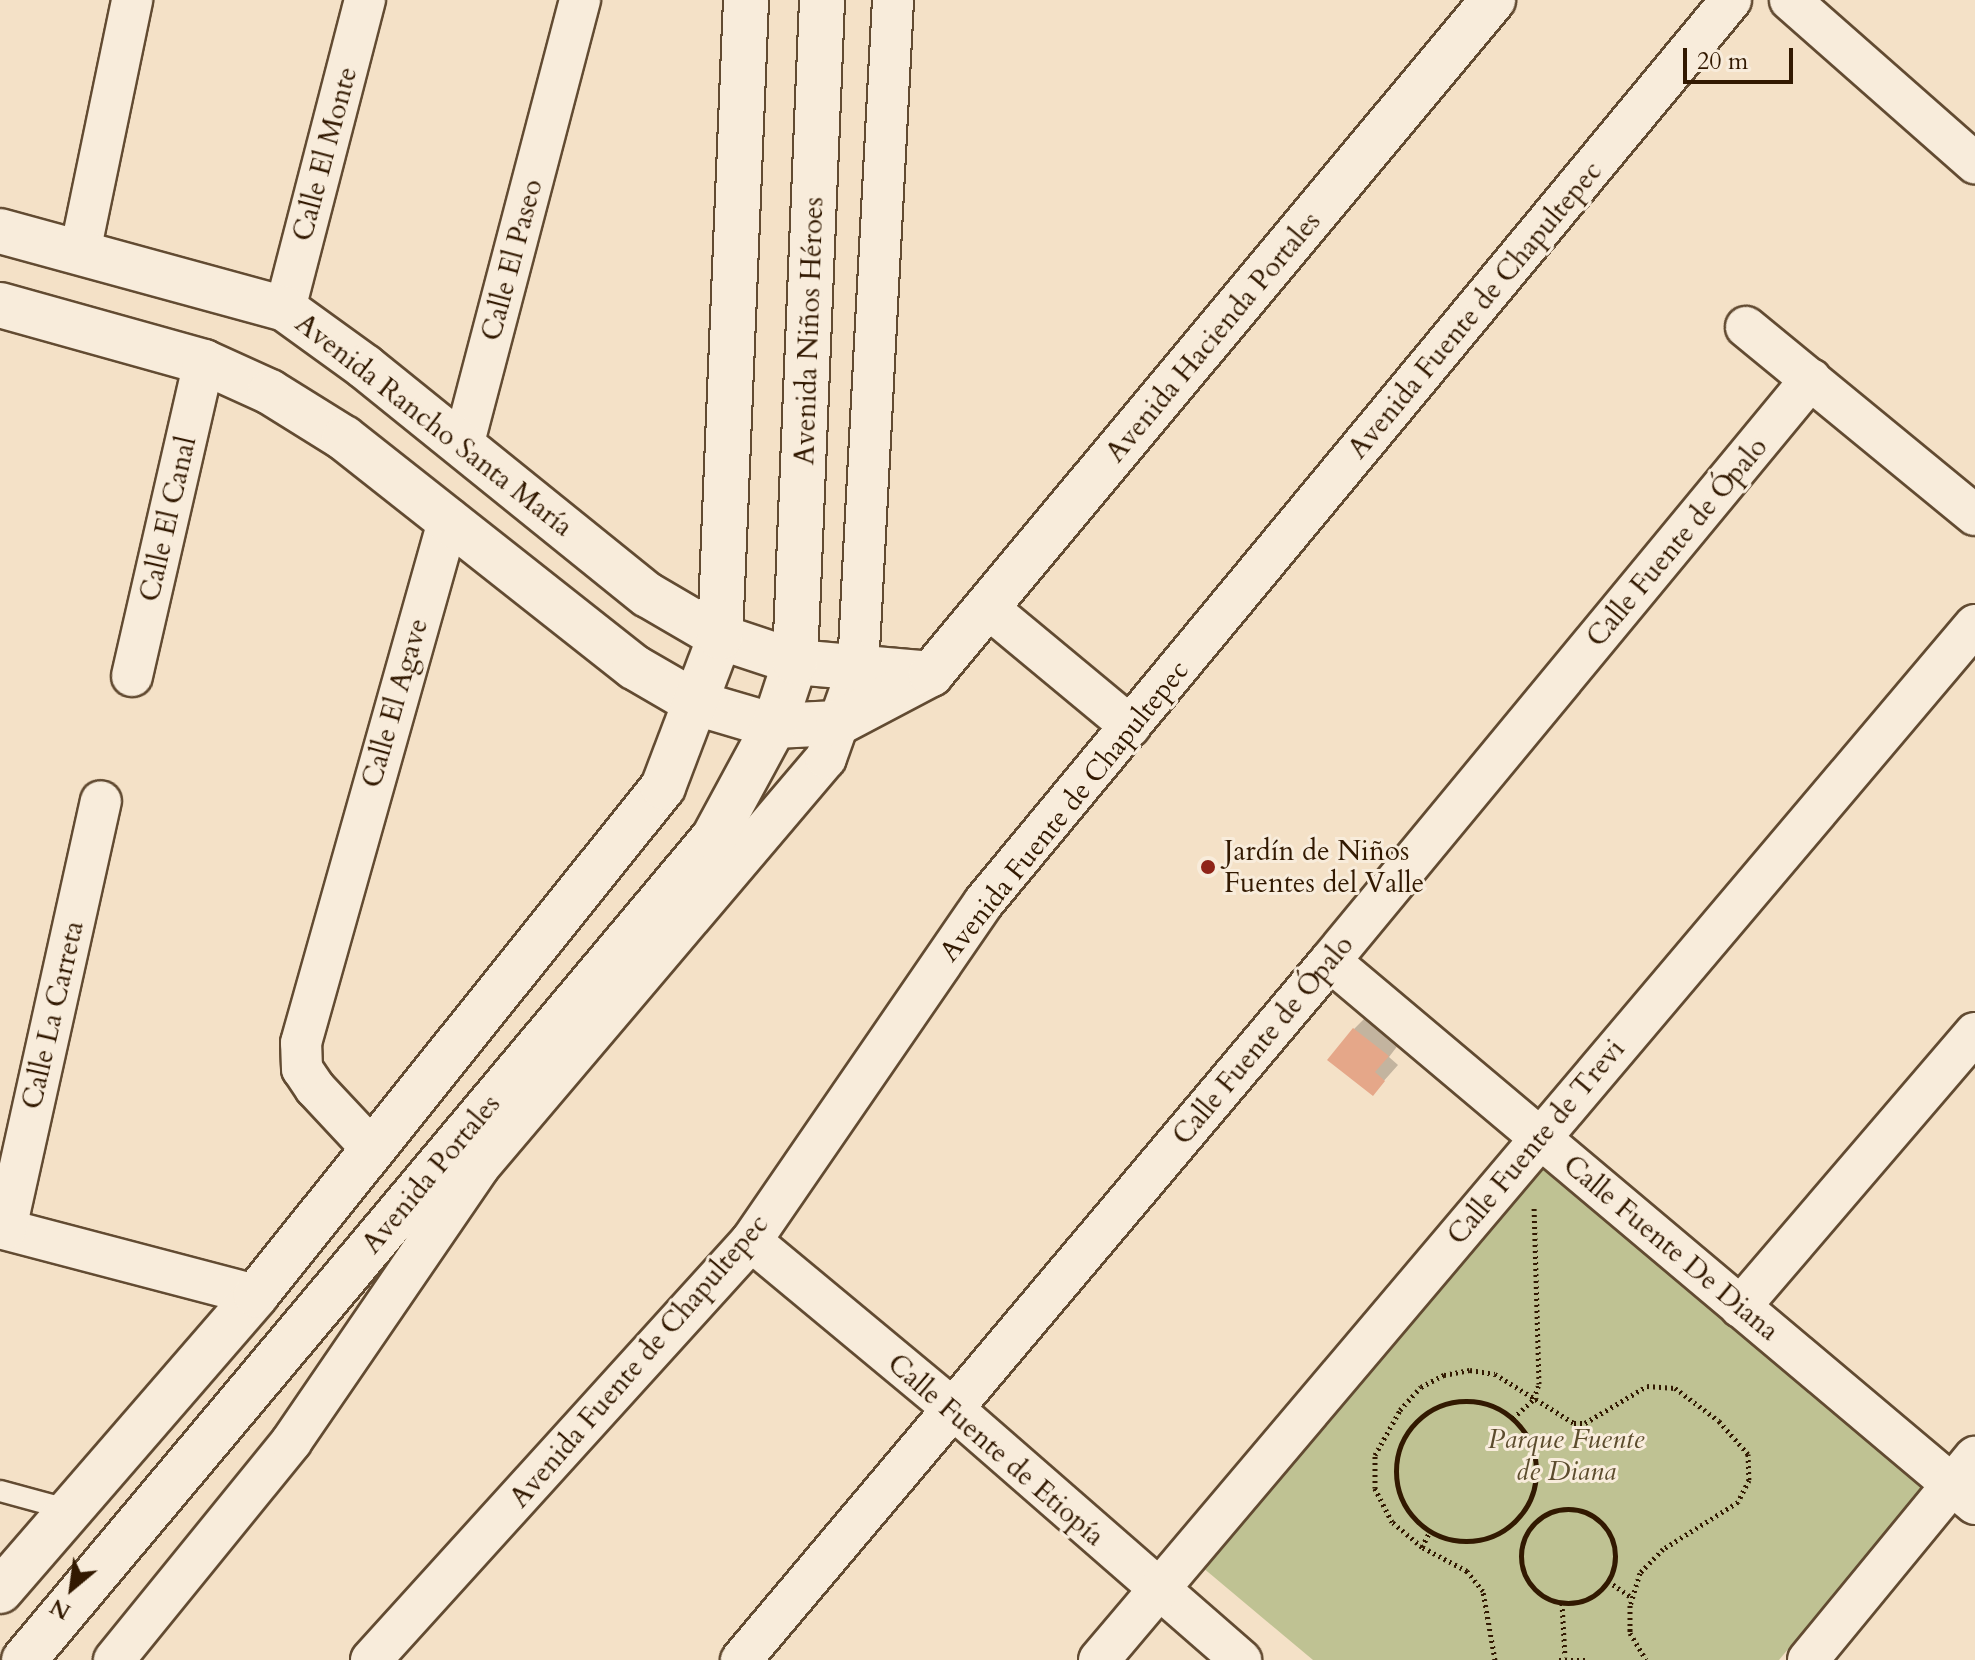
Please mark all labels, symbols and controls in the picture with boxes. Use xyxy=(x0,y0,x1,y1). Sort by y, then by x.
scale bar xyxy=(1687,32,1797,82)
text: 20 m xyxy=(1697,45,1748,78)
street label: Calle El Monte xyxy=(286,63,364,245)
street label: Avenida Fuente de Chapultepec xyxy=(1341,155,1609,465)
street label: Calle El Paseo xyxy=(474,176,550,344)
street label: Avenida Niños Héroes xyxy=(788,196,830,466)
street label: Avenida Hacienda Portales xyxy=(1098,205,1328,469)
street label: Avenida Rancho Santa María xyxy=(289,306,579,544)
street label: Calle Fuente de Ópalo xyxy=(1580,430,1774,654)
street label: Calle El Canal xyxy=(133,433,203,605)
street label: Calle El Agave xyxy=(355,614,435,792)
street label: Avenida Fuente de Chapultepec xyxy=(932,654,1196,968)
place label: Jardín de Niños Fuentes del Valle xyxy=(1224,834,1424,900)
marker: Jardín de Niños Fuentes del Valle xyxy=(1199,858,1217,876)
street label: Calle La Carreta xyxy=(15,918,91,1112)
street label: Calle Fuente de Ópalo xyxy=(1166,928,1360,1152)
street label: Calle Fuente de Trevi xyxy=(1440,1033,1632,1251)
street label: Avenida Portales xyxy=(355,1088,507,1260)
street label: Calle Fuente De Diana xyxy=(1557,1148,1785,1348)
street label: Avenida Fuente de Chapultepec xyxy=(502,1208,776,1514)
street label: Calle Fuente de Etiopía xyxy=(881,1347,1111,1553)
park label: Parque Fuente de Diana xyxy=(1488,1422,1644,1488)
north arrow xyxy=(32,1548,112,1628)
text: N xyxy=(45,1591,76,1627)

